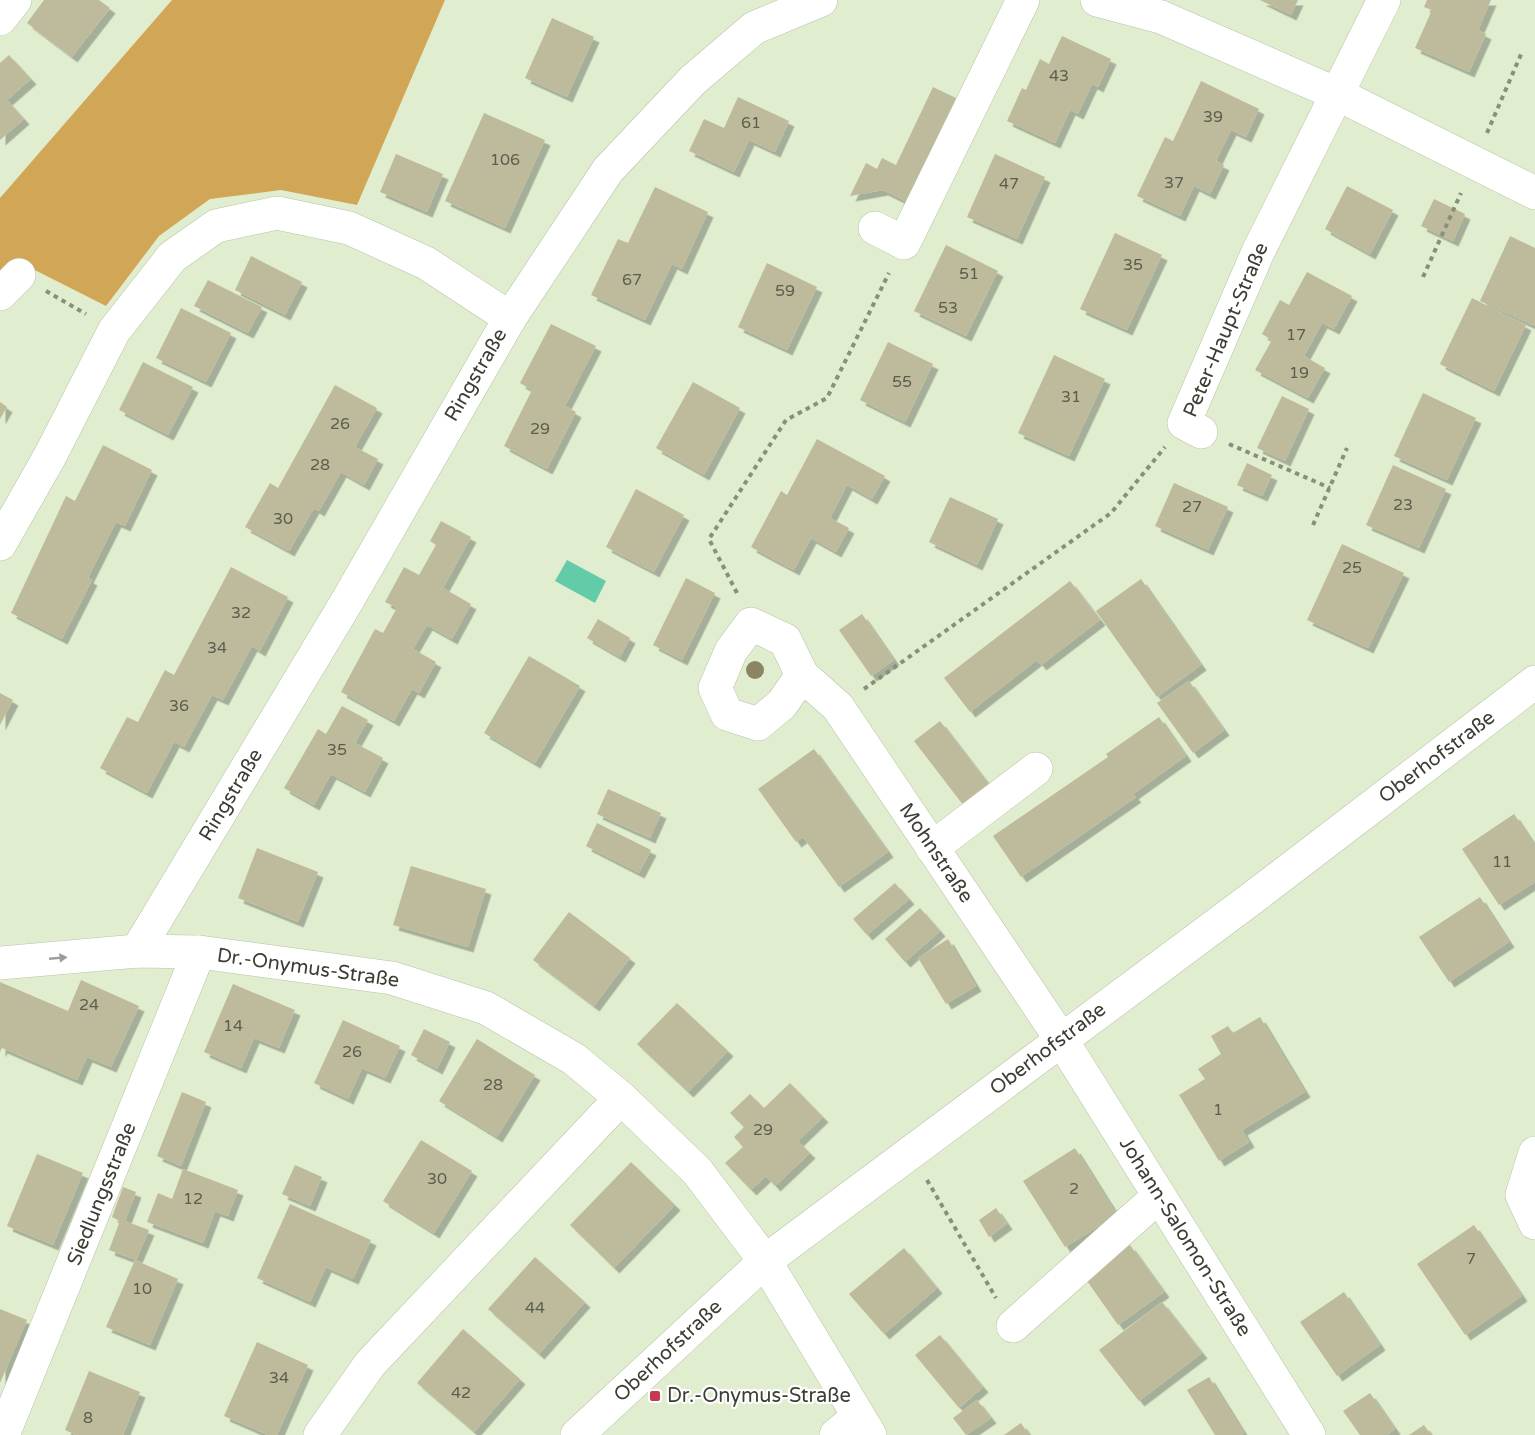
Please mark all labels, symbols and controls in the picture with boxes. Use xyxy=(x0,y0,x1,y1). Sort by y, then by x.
house number: 43 xyxy=(1049,66,1069,86)
house number: 39 xyxy=(1203,107,1223,127)
house number: 61 xyxy=(741,113,761,133)
house number: 106 xyxy=(490,150,520,170)
house number: 37 xyxy=(1164,173,1184,193)
house number: 47 xyxy=(999,174,1019,194)
street label: Peter-Haupt-Straße xyxy=(1178,239,1274,421)
house number: 35 xyxy=(1123,255,1143,275)
house number: 51 xyxy=(959,264,979,284)
house number: 67 xyxy=(622,270,642,290)
house number: 59 xyxy=(775,281,795,301)
house number: 53 xyxy=(938,298,958,318)
street label: Ringstraße xyxy=(440,324,512,426)
house number: 17 xyxy=(1286,325,1306,345)
house number: 19 xyxy=(1289,363,1309,383)
house number: 55 xyxy=(892,372,912,392)
house number: 31 xyxy=(1061,387,1081,407)
house number: 26 xyxy=(330,414,350,434)
house number: 29 xyxy=(530,419,550,439)
house number: 28 xyxy=(310,455,330,475)
house number: 23 xyxy=(1393,495,1413,515)
house number: 27 xyxy=(1182,497,1202,517)
house number: 30 xyxy=(273,509,293,529)
house number: 25 xyxy=(1342,558,1362,578)
house number: 32 xyxy=(231,603,251,623)
house number: 34 xyxy=(207,638,227,658)
house number: 36 xyxy=(169,696,189,716)
street label: Oberhofstraße xyxy=(1374,706,1500,808)
house number: 35 xyxy=(327,740,347,760)
street label: Ringstraße xyxy=(194,744,268,846)
street label: Mohnstraße xyxy=(894,799,978,907)
house number: 11 xyxy=(1492,852,1512,872)
street label: Dr.-Onymus-Straße xyxy=(215,943,401,993)
one-way arrow xyxy=(49,953,68,963)
house number: 24 xyxy=(79,995,99,1015)
street label: Oberhofstraße xyxy=(985,998,1111,1100)
house number: 14 xyxy=(223,1016,243,1036)
house number: 26 xyxy=(342,1042,362,1062)
house number: 28 xyxy=(483,1075,503,1095)
house number: 1 xyxy=(1213,1100,1223,1120)
street label: Siedlungsstraße xyxy=(62,1119,142,1269)
house number: 29 xyxy=(753,1120,773,1140)
street label: Johann-Salomon-Straße xyxy=(1114,1133,1256,1341)
house number: 30 xyxy=(427,1169,447,1189)
house number: 2 xyxy=(1069,1179,1079,1199)
house number: 12 xyxy=(183,1189,203,1209)
house number: 7 xyxy=(1466,1249,1476,1269)
house number: 10 xyxy=(132,1279,152,1299)
street label: Oberhofstraße xyxy=(609,1295,727,1407)
house number: 44 xyxy=(525,1298,545,1318)
house number: 34 xyxy=(269,1368,289,1388)
house number: 42 xyxy=(451,1383,471,1403)
place label: Dr.-Onymus-Straße xyxy=(667,1384,851,1408)
marker: Dr.-Onymus-Straße xyxy=(648,1389,662,1403)
house number: 8 xyxy=(83,1408,93,1428)

